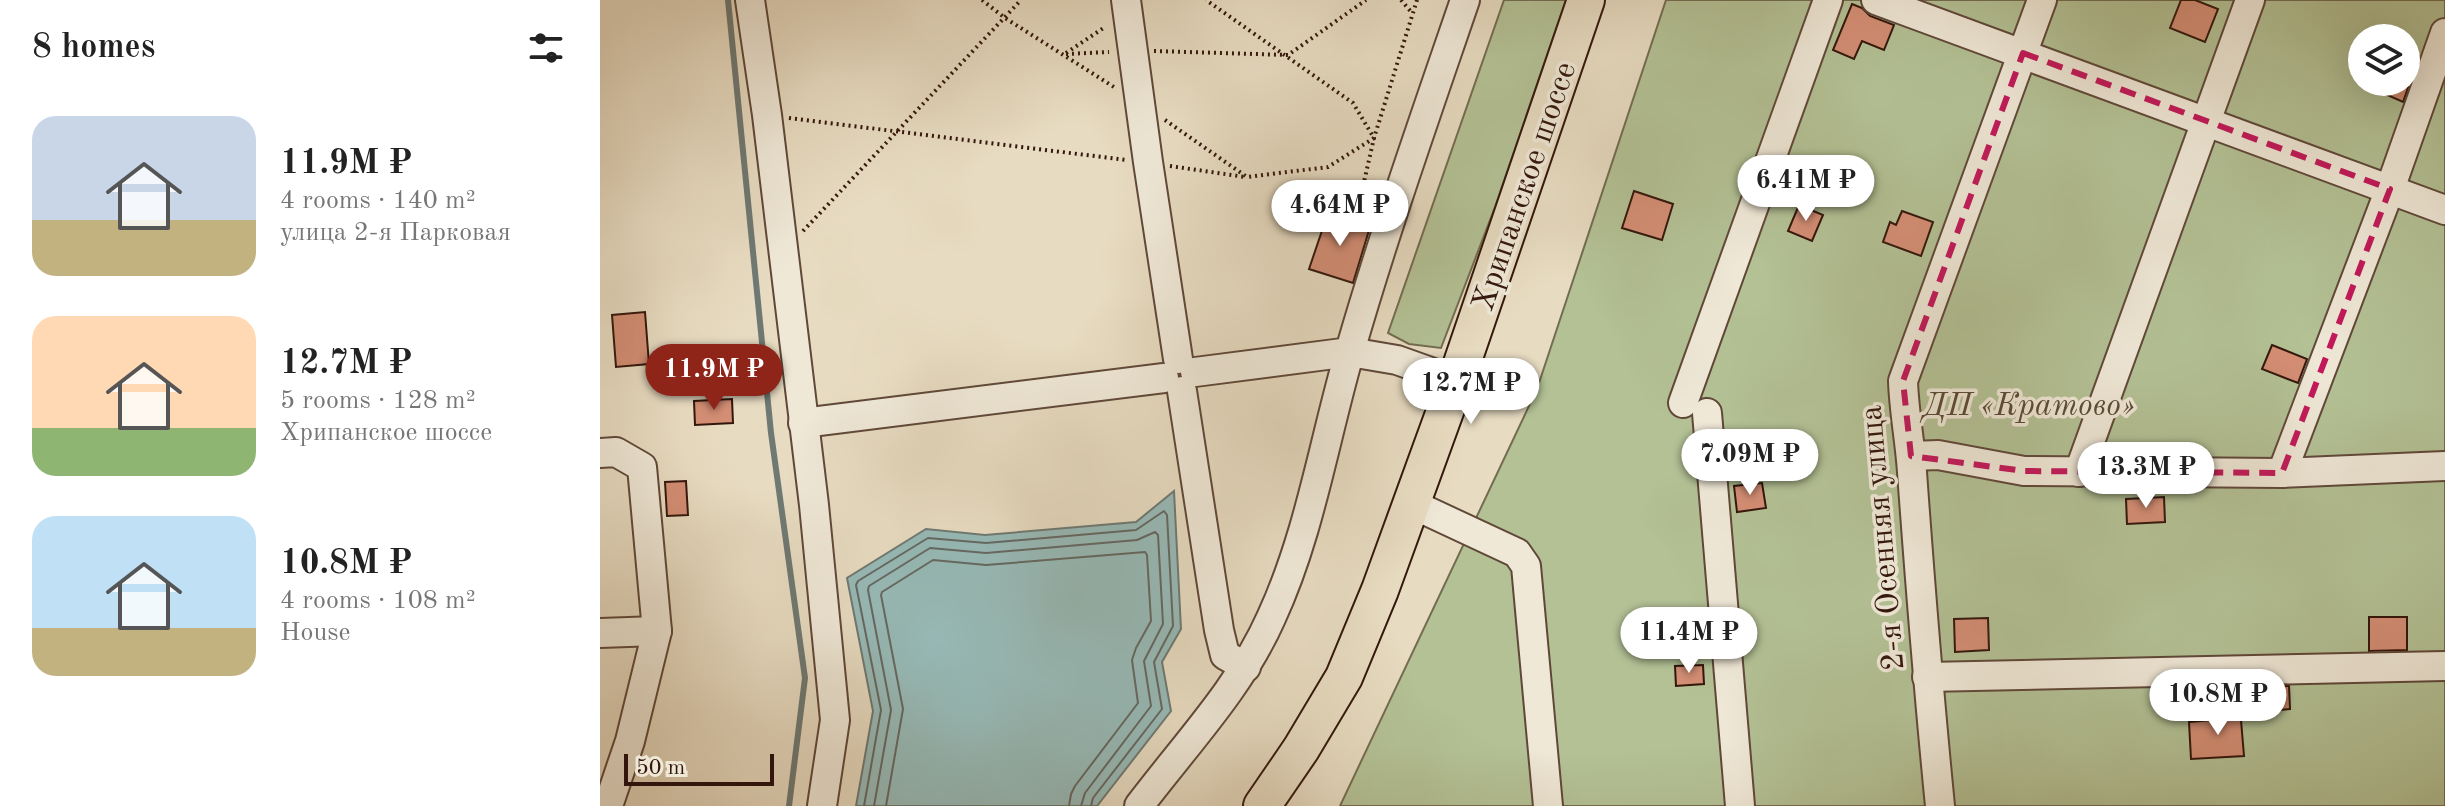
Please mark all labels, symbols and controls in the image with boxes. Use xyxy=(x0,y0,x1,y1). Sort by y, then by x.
map controls xyxy=(2348,24,2420,96)
button: layers xyxy=(2348,24,2420,96)
icon: filters xyxy=(524,26,568,70)
text: 8 homes xyxy=(32,31,155,65)
street label: Хрипанское шоссе xyxy=(1468,58,1583,316)
text: 11.9M ₽ xyxy=(280,147,412,181)
icon: home xyxy=(96,148,192,244)
pin: 6.41M ₽ xyxy=(1732,155,1880,223)
text: 6.41M ₽ xyxy=(1755,168,1857,194)
pin: 4.64M ₽ xyxy=(1266,180,1414,248)
text: 4 rooms · 140 m² xyxy=(280,188,476,214)
text: 4.64M ₽ xyxy=(1289,193,1391,219)
text: улица 2-я Парковая xyxy=(280,220,511,246)
pin: 11.9M ₽ xyxy=(640,344,788,412)
text: 12.7M ₽ xyxy=(280,347,412,381)
icon: home xyxy=(96,348,192,444)
text: 11.9M ₽ xyxy=(663,357,765,383)
pin: 12.7M ₽ xyxy=(1397,358,1545,426)
text: 12.7M ₽ xyxy=(1420,371,1522,397)
text: 5 rooms · 128 m² xyxy=(280,388,476,414)
park label: ДП «Кратово» xyxy=(1919,391,2135,423)
street label: 2-я Осенняя улица xyxy=(1856,404,1912,672)
text: Хрипанское шоссе xyxy=(280,420,492,446)
pin: 7.09M ₽ xyxy=(1676,429,1824,497)
text: 7.09M ₽ xyxy=(1699,442,1801,468)
pin: 13.3M ₽ xyxy=(2072,442,2220,510)
text: 13.3M ₽ xyxy=(2095,455,2197,481)
text: 10.8M ₽ xyxy=(280,547,412,581)
icon: home xyxy=(96,548,192,644)
text: 4 rooms · 108 m² xyxy=(280,588,476,614)
pin: 11.4M ₽ xyxy=(1615,607,1763,675)
text: House xyxy=(280,620,351,646)
text: 11.4M ₽ xyxy=(1638,620,1740,646)
pin: 10.8M ₽ xyxy=(2144,669,2292,737)
text: 10.8M ₽ xyxy=(2167,682,2269,708)
scale bar xyxy=(624,750,774,786)
text: 50 m xyxy=(636,757,685,779)

